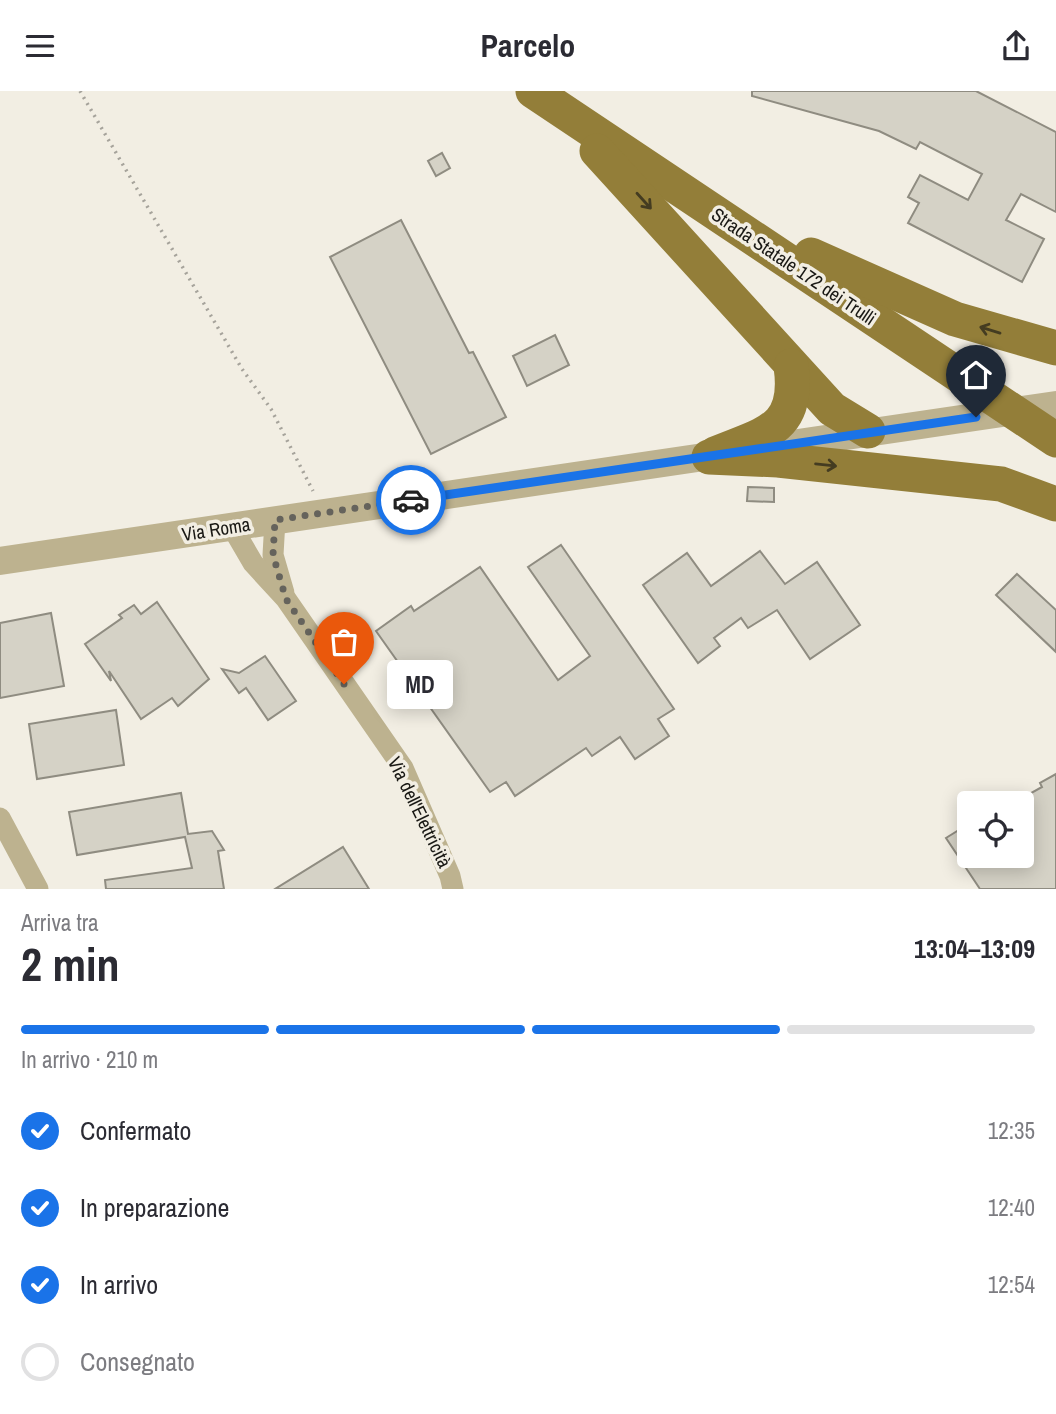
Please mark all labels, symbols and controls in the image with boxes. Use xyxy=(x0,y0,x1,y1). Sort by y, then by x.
text: Parcelo xyxy=(481,24,575,67)
icon: menu xyxy=(21,27,59,65)
icon: share xyxy=(997,27,1035,65)
one-way arrow xyxy=(636,192,652,210)
street label: Strada Statale 172 dei Trulli xyxy=(707,201,881,331)
one-way arrow xyxy=(979,323,1001,336)
pin xyxy=(946,345,1006,417)
icon: home xyxy=(957,356,995,394)
one-way arrow xyxy=(814,459,836,472)
courier xyxy=(376,465,446,535)
icon: car xyxy=(392,481,430,519)
street label: Via Roma xyxy=(180,511,252,547)
pin xyxy=(314,612,374,684)
icon: bag xyxy=(325,623,363,661)
callout: MD xyxy=(386,659,452,709)
text: MD xyxy=(405,669,435,700)
street label: Via dell'Elettricità xyxy=(382,752,458,872)
map controls xyxy=(957,791,1034,868)
button: locate xyxy=(957,791,1034,868)
text: Arriva tra xyxy=(21,907,99,938)
text: 13:04–13:09 xyxy=(914,931,1035,966)
text: 2 min xyxy=(21,933,120,995)
text: In arrivo · 210 m xyxy=(21,1044,158,1075)
icon: check xyxy=(21,1112,59,1150)
text: Confermato xyxy=(80,1113,191,1148)
text: 12:35 xyxy=(988,1115,1035,1146)
icon: check xyxy=(21,1189,59,1227)
text: In preparazione xyxy=(80,1190,229,1225)
text: 12:40 xyxy=(988,1192,1035,1223)
icon: check xyxy=(21,1266,59,1304)
text: In arrivo xyxy=(80,1267,158,1302)
text: 12:54 xyxy=(988,1269,1035,1300)
text: Consegnato xyxy=(80,1344,195,1379)

